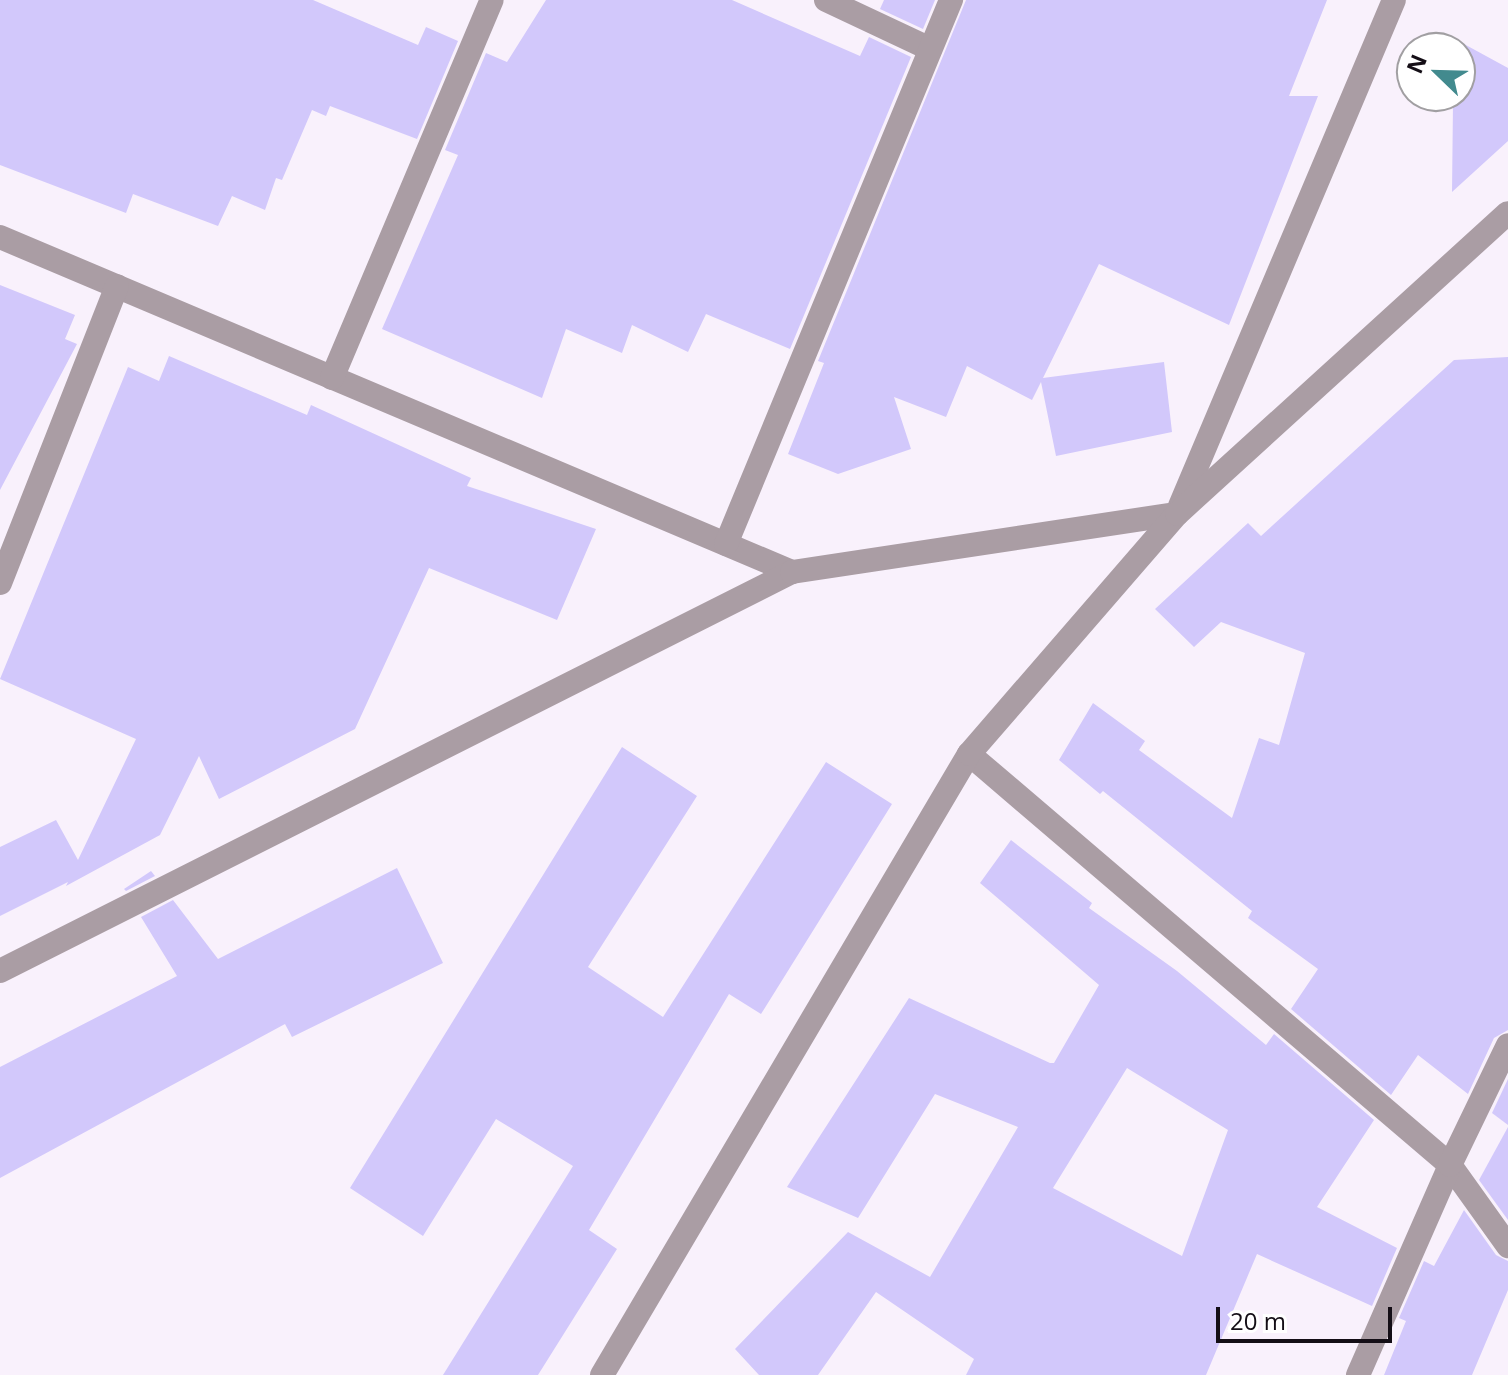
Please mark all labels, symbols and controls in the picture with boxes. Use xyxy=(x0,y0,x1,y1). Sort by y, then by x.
north arrow xyxy=(1396,32,1476,112)
text: N xyxy=(1398,49,1433,78)
scale bar xyxy=(1220,1291,1396,1341)
text: 20 m xyxy=(1230,1304,1286,1337)

